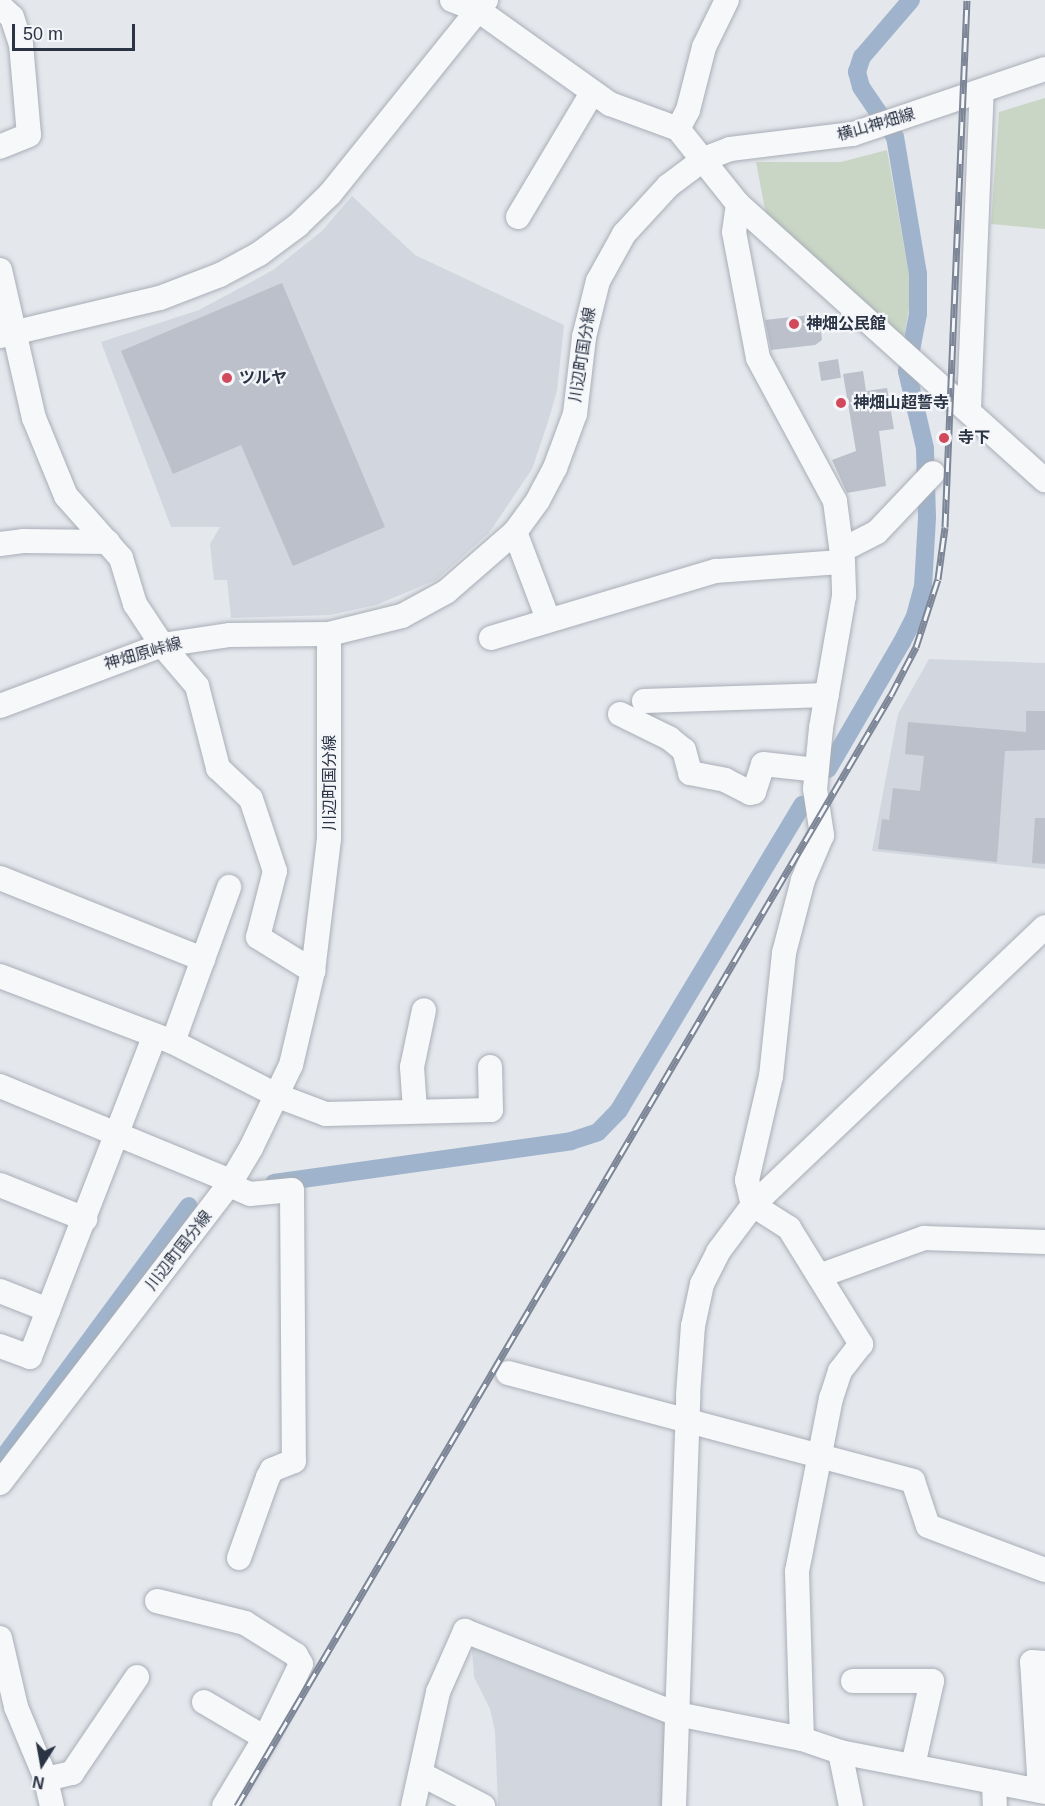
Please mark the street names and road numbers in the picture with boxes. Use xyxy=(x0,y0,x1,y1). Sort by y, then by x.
street label: 横山神畑線 xyxy=(835,105,917,145)
street label: 川辺町国分線 xyxy=(566,306,600,404)
street label: 神畑原峠線 xyxy=(102,634,184,674)
street label: 川辺町国分線 xyxy=(320,735,340,831)
street label: 川辺町国分線 xyxy=(142,1207,216,1295)

